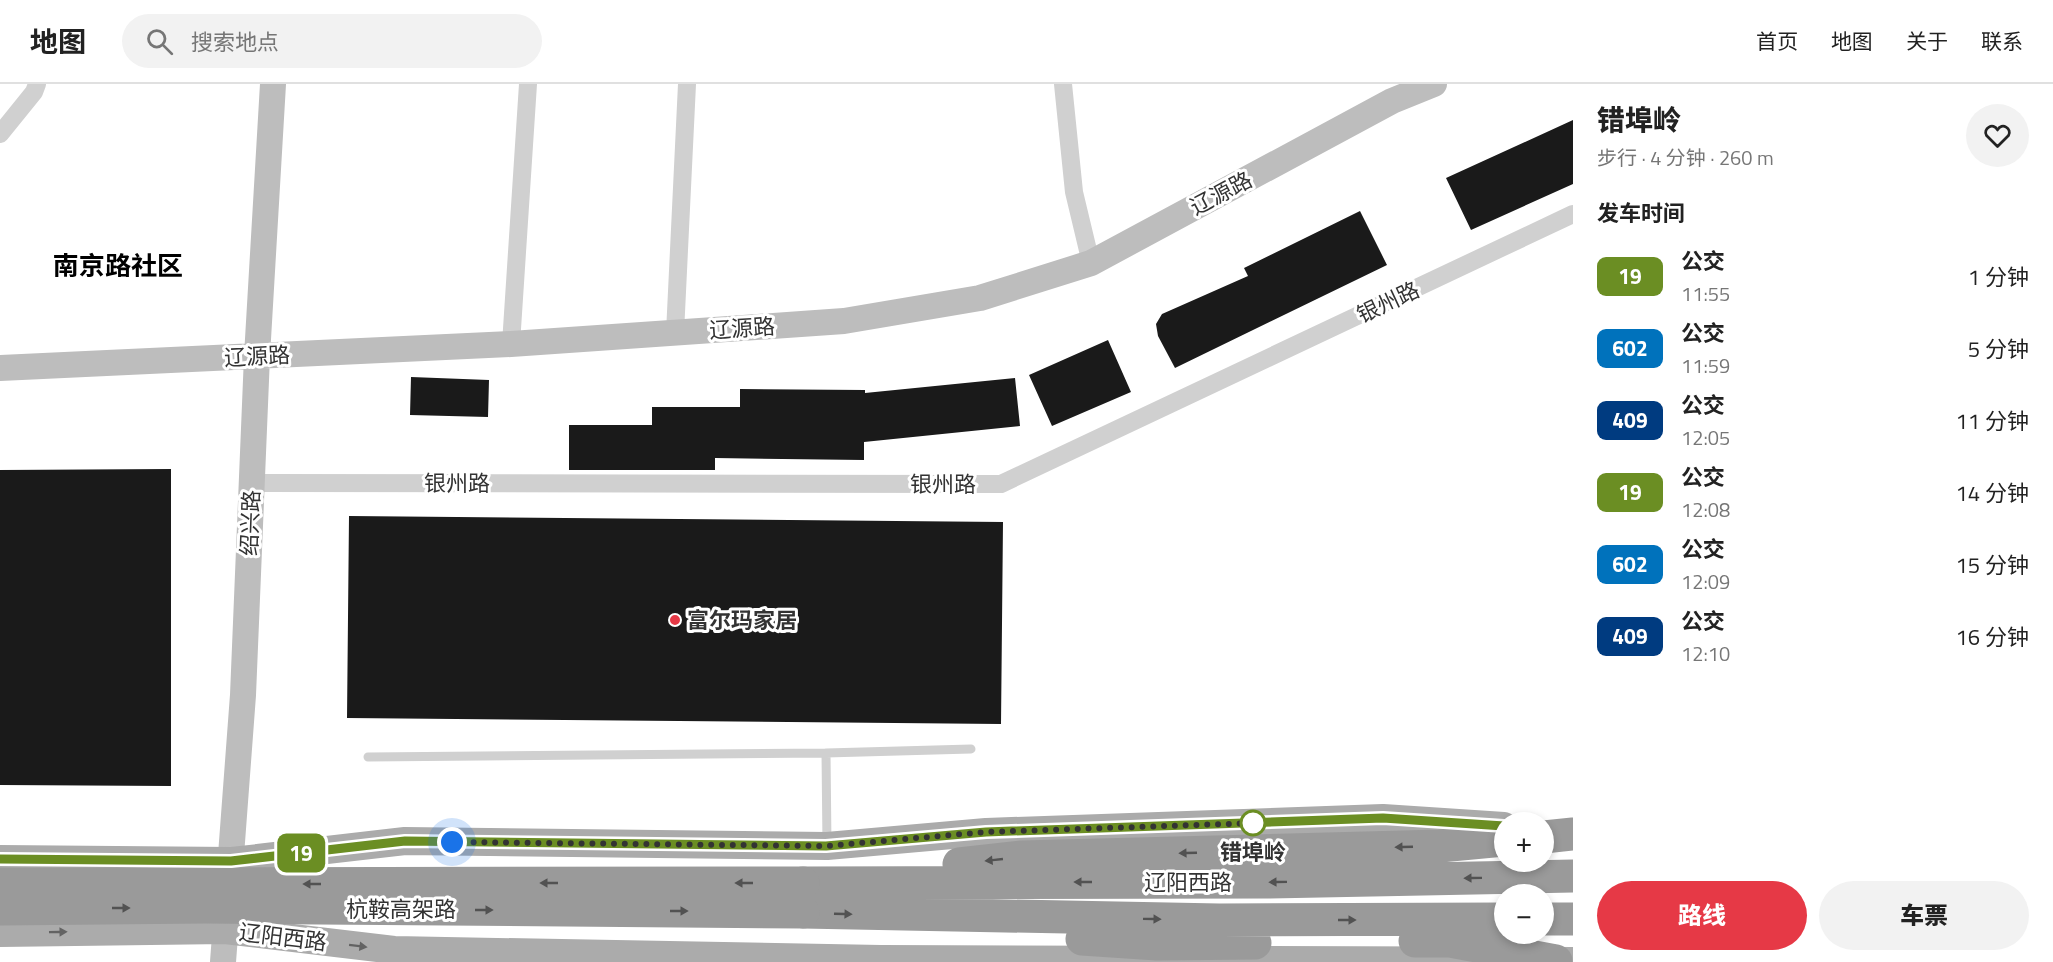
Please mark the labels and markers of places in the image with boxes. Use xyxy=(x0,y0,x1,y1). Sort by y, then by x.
place label: 富尔玛家居 xyxy=(687,603,797,637)
marker: 富尔玛家居 xyxy=(668,613,682,627)
marker: 错埠岭 xyxy=(1240,810,1266,836)
place label: 错埠岭 xyxy=(1220,835,1286,869)

